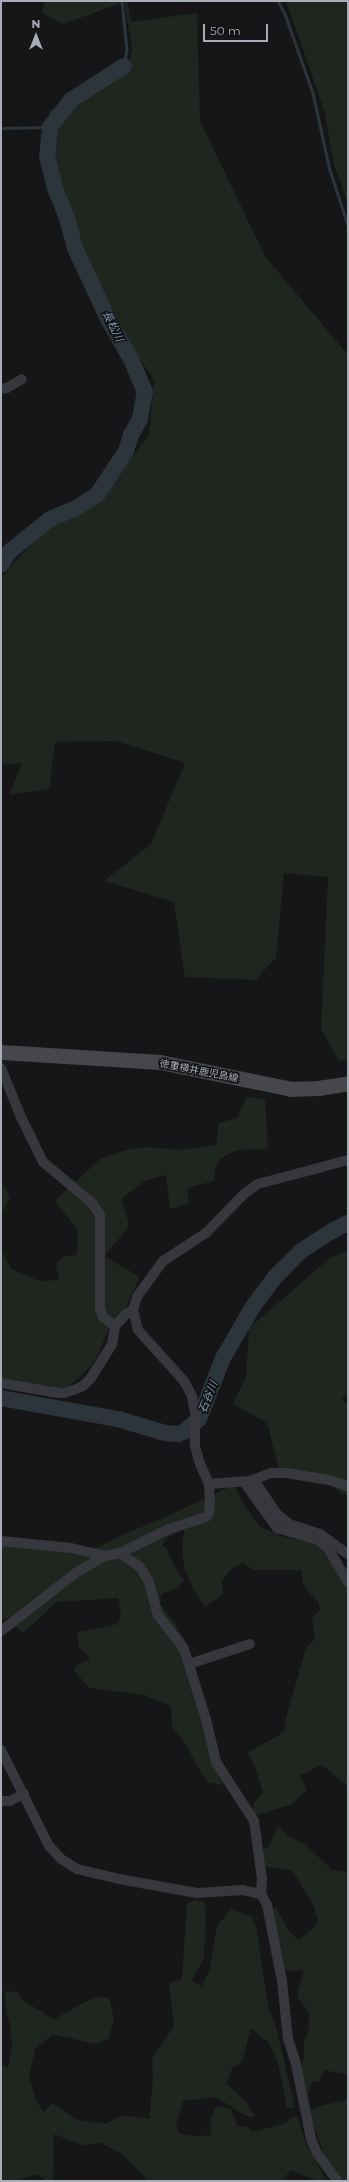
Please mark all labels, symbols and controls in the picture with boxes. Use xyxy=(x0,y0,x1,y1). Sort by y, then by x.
north arrow xyxy=(16,16,56,56)
scale bar xyxy=(205,16,270,42)
text: N xyxy=(32,17,40,31)
text: 50 m xyxy=(210,23,241,38)
water label: 長松川 xyxy=(100,308,126,344)
street label: 徳重横井鹿児島線 xyxy=(159,1057,239,1085)
water label: 石谷川 xyxy=(196,1379,220,1415)

